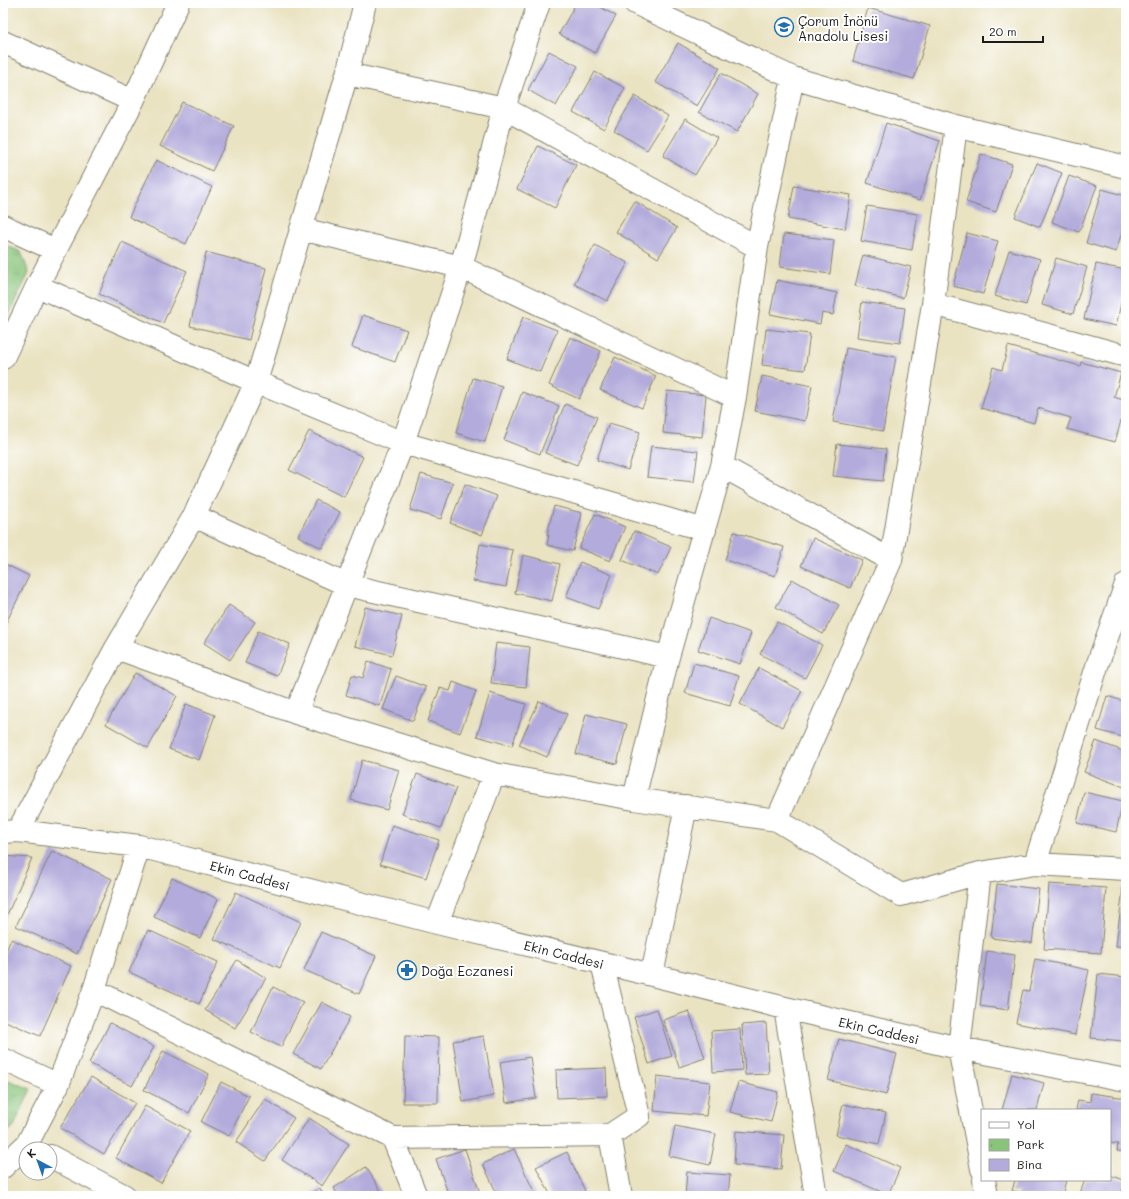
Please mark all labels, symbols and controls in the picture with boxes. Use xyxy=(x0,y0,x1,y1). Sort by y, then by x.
place label: Çorum İnönü Anadolu Lisesi xyxy=(798,12,888,44)
school or university icon: Çorum İnönü Anadolu Lisesi xyxy=(773,16,795,38)
scale bar xyxy=(983,18,1043,44)
text: 20 m xyxy=(989,23,1017,39)
street label: Ekin Caddesi xyxy=(208,856,292,894)
street label: Ekin Caddesi xyxy=(522,936,606,972)
pharmacy icon: Doğa Eczanesi xyxy=(396,959,418,981)
place label: Doğa Eczanesi xyxy=(421,962,513,979)
street label: Ekin Caddesi xyxy=(837,1013,921,1047)
legend xyxy=(981,1109,1111,1181)
text: Yol xyxy=(1017,1116,1035,1132)
text: Park xyxy=(1017,1136,1044,1152)
north arrow xyxy=(18,1141,58,1181)
text: K xyxy=(23,1145,39,1161)
text: Bina xyxy=(1017,1156,1042,1172)

